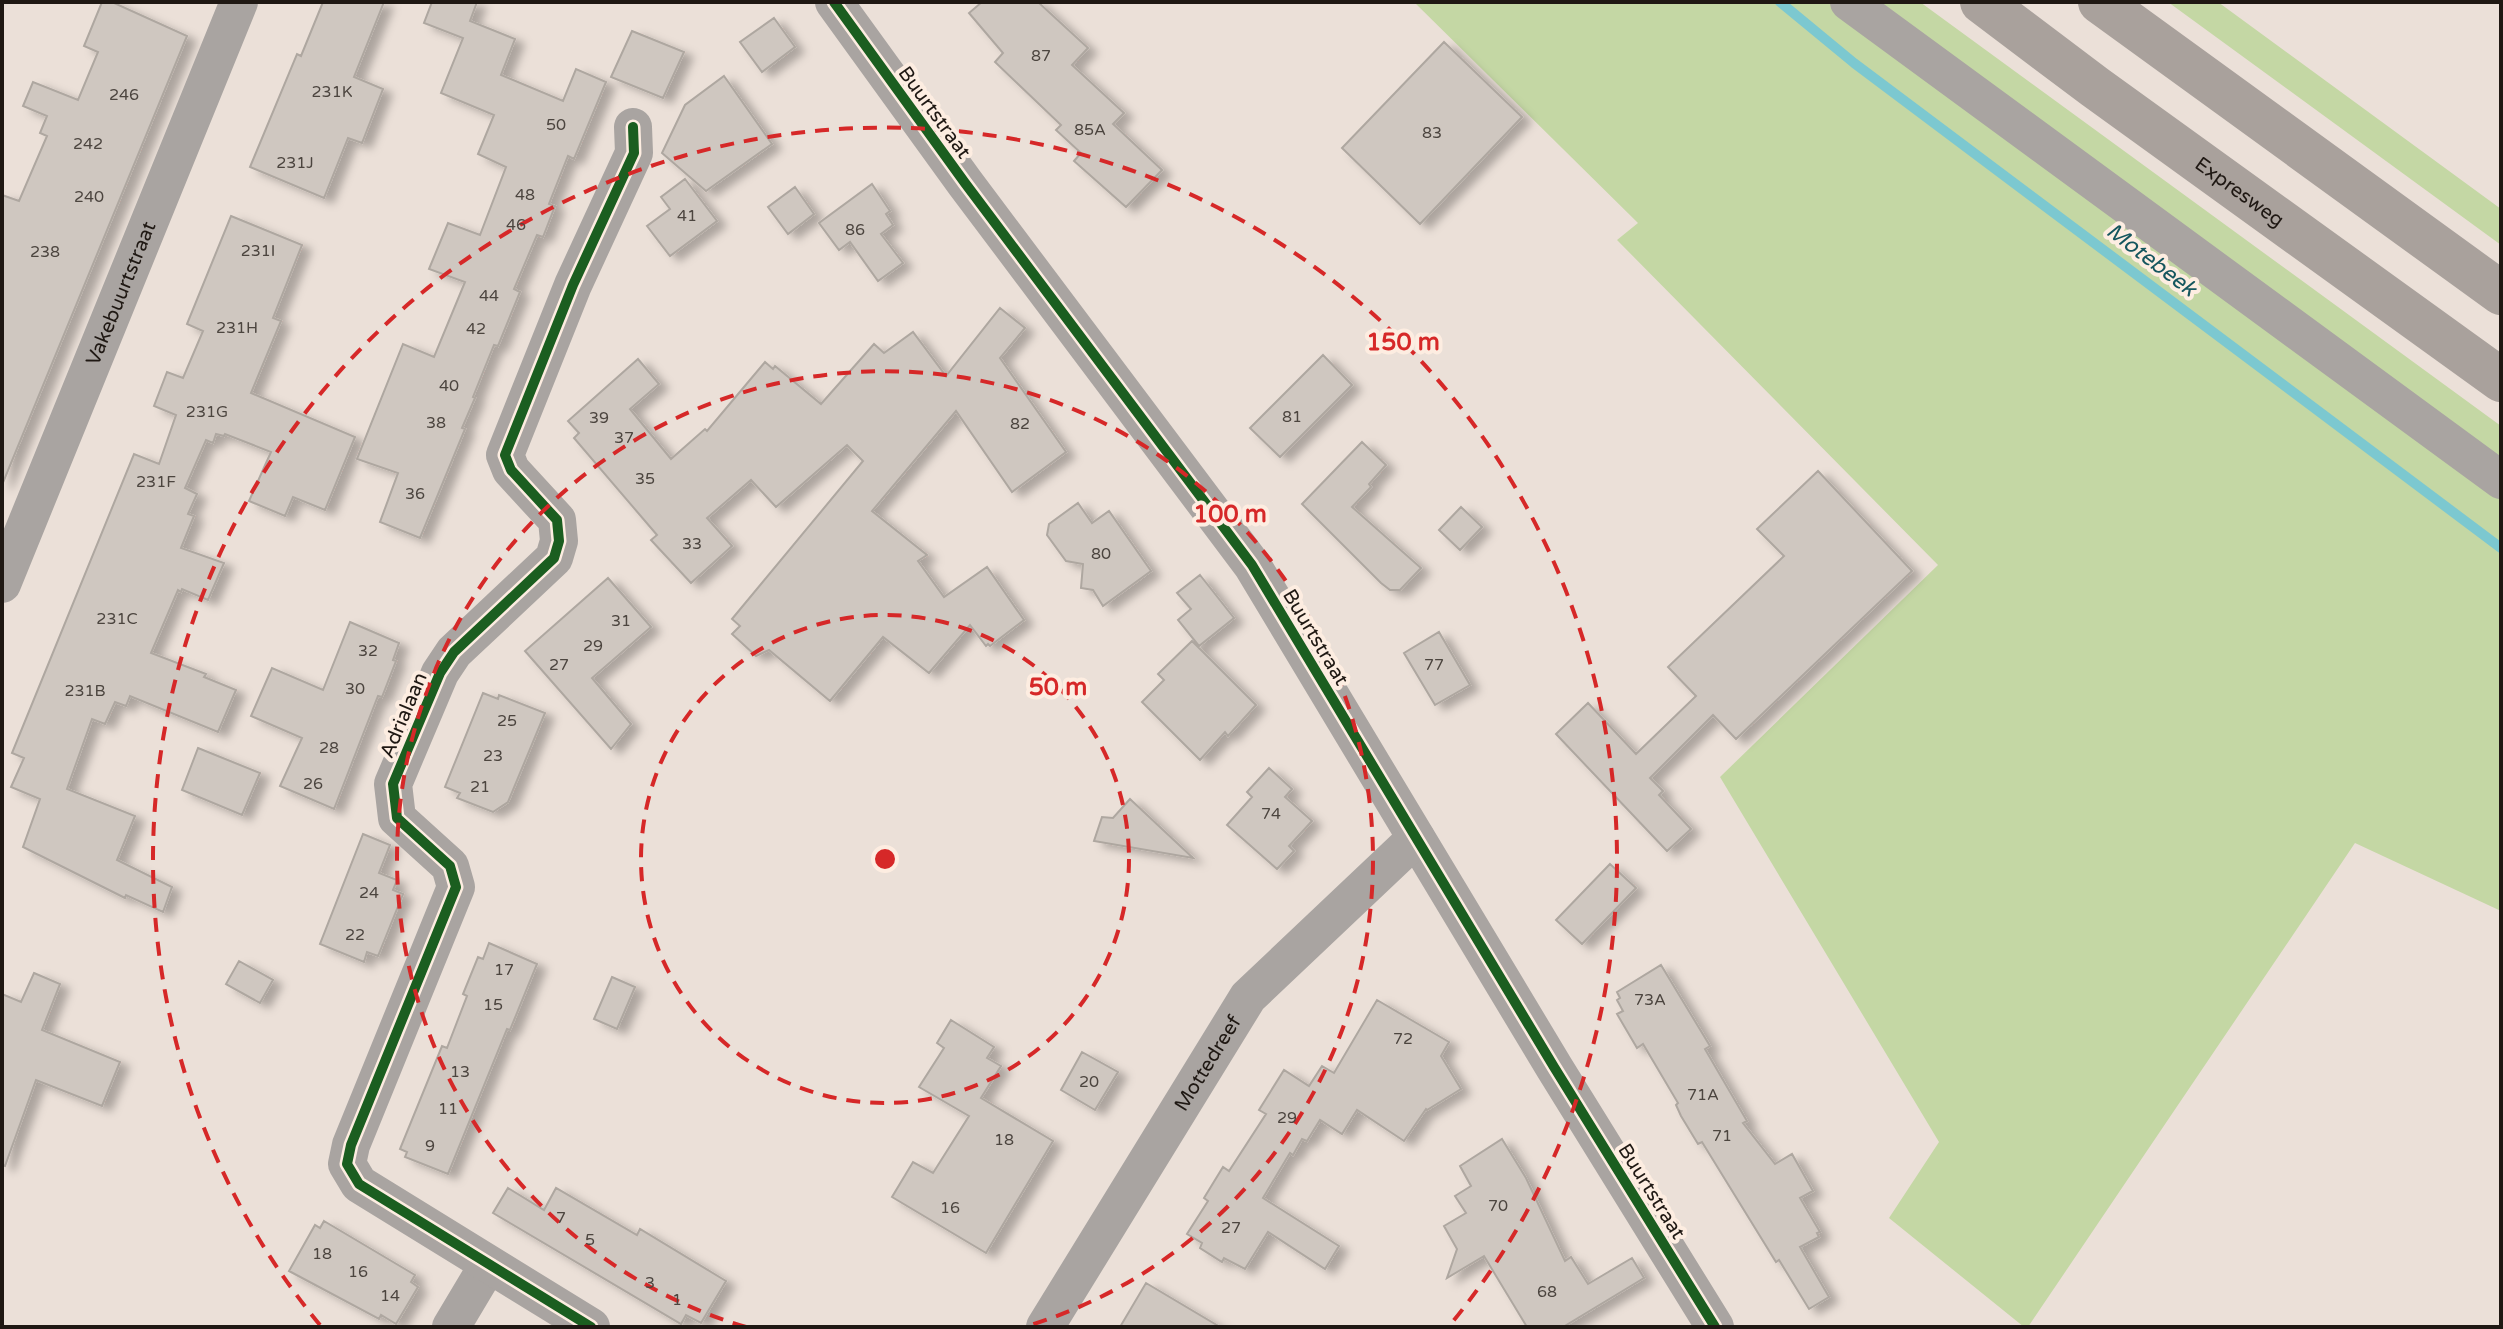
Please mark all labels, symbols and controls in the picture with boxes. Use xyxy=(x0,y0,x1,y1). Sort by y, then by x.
house number: 87 xyxy=(1031,46,1051,66)
street label: Buurtstraat xyxy=(893,62,976,164)
house number: 231K xyxy=(312,82,353,102)
house number: 246 xyxy=(109,85,139,105)
house number: 50 xyxy=(546,115,566,135)
house number: 85A xyxy=(1074,120,1106,140)
house number: 83 xyxy=(1422,123,1442,143)
house number: 242 xyxy=(73,134,103,154)
street label: Expresweg xyxy=(2190,152,2288,233)
house number: 231J xyxy=(276,153,314,173)
house number: 48 xyxy=(515,185,535,205)
house number: 240 xyxy=(74,187,104,207)
house number: 41 xyxy=(677,206,697,226)
house number: 46 xyxy=(506,215,526,235)
street label: Vakebuurtstraat xyxy=(81,218,161,369)
water label: Motebeek xyxy=(2101,218,2203,303)
house number: 86 xyxy=(845,220,865,240)
house number: 231I xyxy=(241,241,275,261)
house number: 238 xyxy=(30,242,60,262)
house number: 44 xyxy=(479,286,499,306)
house number: 231H xyxy=(216,318,258,338)
house number: 42 xyxy=(466,319,486,339)
text: 150 m xyxy=(1366,328,1440,357)
house number: 40 xyxy=(439,376,459,396)
house number: 231G xyxy=(186,402,228,422)
house number: 81 xyxy=(1282,407,1302,427)
house number: 39 xyxy=(589,408,609,428)
house number: 38 xyxy=(426,413,446,433)
house number: 82 xyxy=(1010,414,1030,434)
house number: 37 xyxy=(614,428,634,448)
house number: 35 xyxy=(635,469,655,489)
house number: 231F xyxy=(136,472,176,492)
house number: 36 xyxy=(405,484,425,504)
text: 100 m xyxy=(1193,500,1267,529)
house number: 33 xyxy=(682,534,702,554)
house number: 80 xyxy=(1091,544,1111,564)
street label: Buurtstraat xyxy=(1277,585,1353,690)
house number: 231C xyxy=(96,609,138,629)
house number: 31 xyxy=(611,611,631,631)
house number: 29 xyxy=(583,636,603,656)
house number: 32 xyxy=(358,641,378,661)
house number: 27 xyxy=(549,655,569,675)
house number: 77 xyxy=(1424,655,1444,675)
street label: Adrialaan xyxy=(375,669,433,762)
text: 50 m xyxy=(1029,673,1087,702)
house number: 30 xyxy=(345,679,365,699)
house number: 231B xyxy=(64,681,106,701)
house number: 25 xyxy=(497,711,517,731)
house number: 28 xyxy=(319,738,339,758)
house number: 23 xyxy=(483,746,503,766)
house number: 26 xyxy=(303,774,323,794)
house number: 21 xyxy=(470,777,490,797)
house number: 74 xyxy=(1261,804,1281,824)
centre of rings xyxy=(871,845,899,873)
house number: 24 xyxy=(359,883,379,903)
house number: 22 xyxy=(345,925,365,945)
house number: 17 xyxy=(494,960,514,980)
house number: 73A xyxy=(1634,990,1666,1010)
house number: 15 xyxy=(483,995,503,1015)
street label: Mottedreef xyxy=(1170,1011,1247,1116)
house number: 72 xyxy=(1393,1029,1413,1049)
house number: 13 xyxy=(450,1062,470,1082)
house number: 20 xyxy=(1079,1072,1099,1092)
house number: 71A xyxy=(1687,1085,1719,1105)
house number: 11 xyxy=(438,1099,458,1119)
house number: 29 xyxy=(1277,1108,1297,1128)
house number: 71 xyxy=(1712,1126,1732,1146)
house number: 18 xyxy=(994,1130,1014,1150)
house number: 9 xyxy=(425,1136,435,1156)
street label: Buurtstraat xyxy=(1612,1139,1690,1244)
house number: 70 xyxy=(1488,1196,1508,1216)
house number: 16 xyxy=(940,1198,960,1218)
house number: 7 xyxy=(556,1208,566,1228)
house number: 27 xyxy=(1221,1218,1241,1238)
house number: 5 xyxy=(585,1230,595,1250)
house number: 18 xyxy=(312,1244,332,1264)
house number: 16 xyxy=(348,1262,368,1282)
house number: 3 xyxy=(645,1273,655,1293)
house number: 68 xyxy=(1537,1282,1557,1302)
house number: 14 xyxy=(380,1286,400,1306)
house number: 1 xyxy=(672,1290,682,1310)

